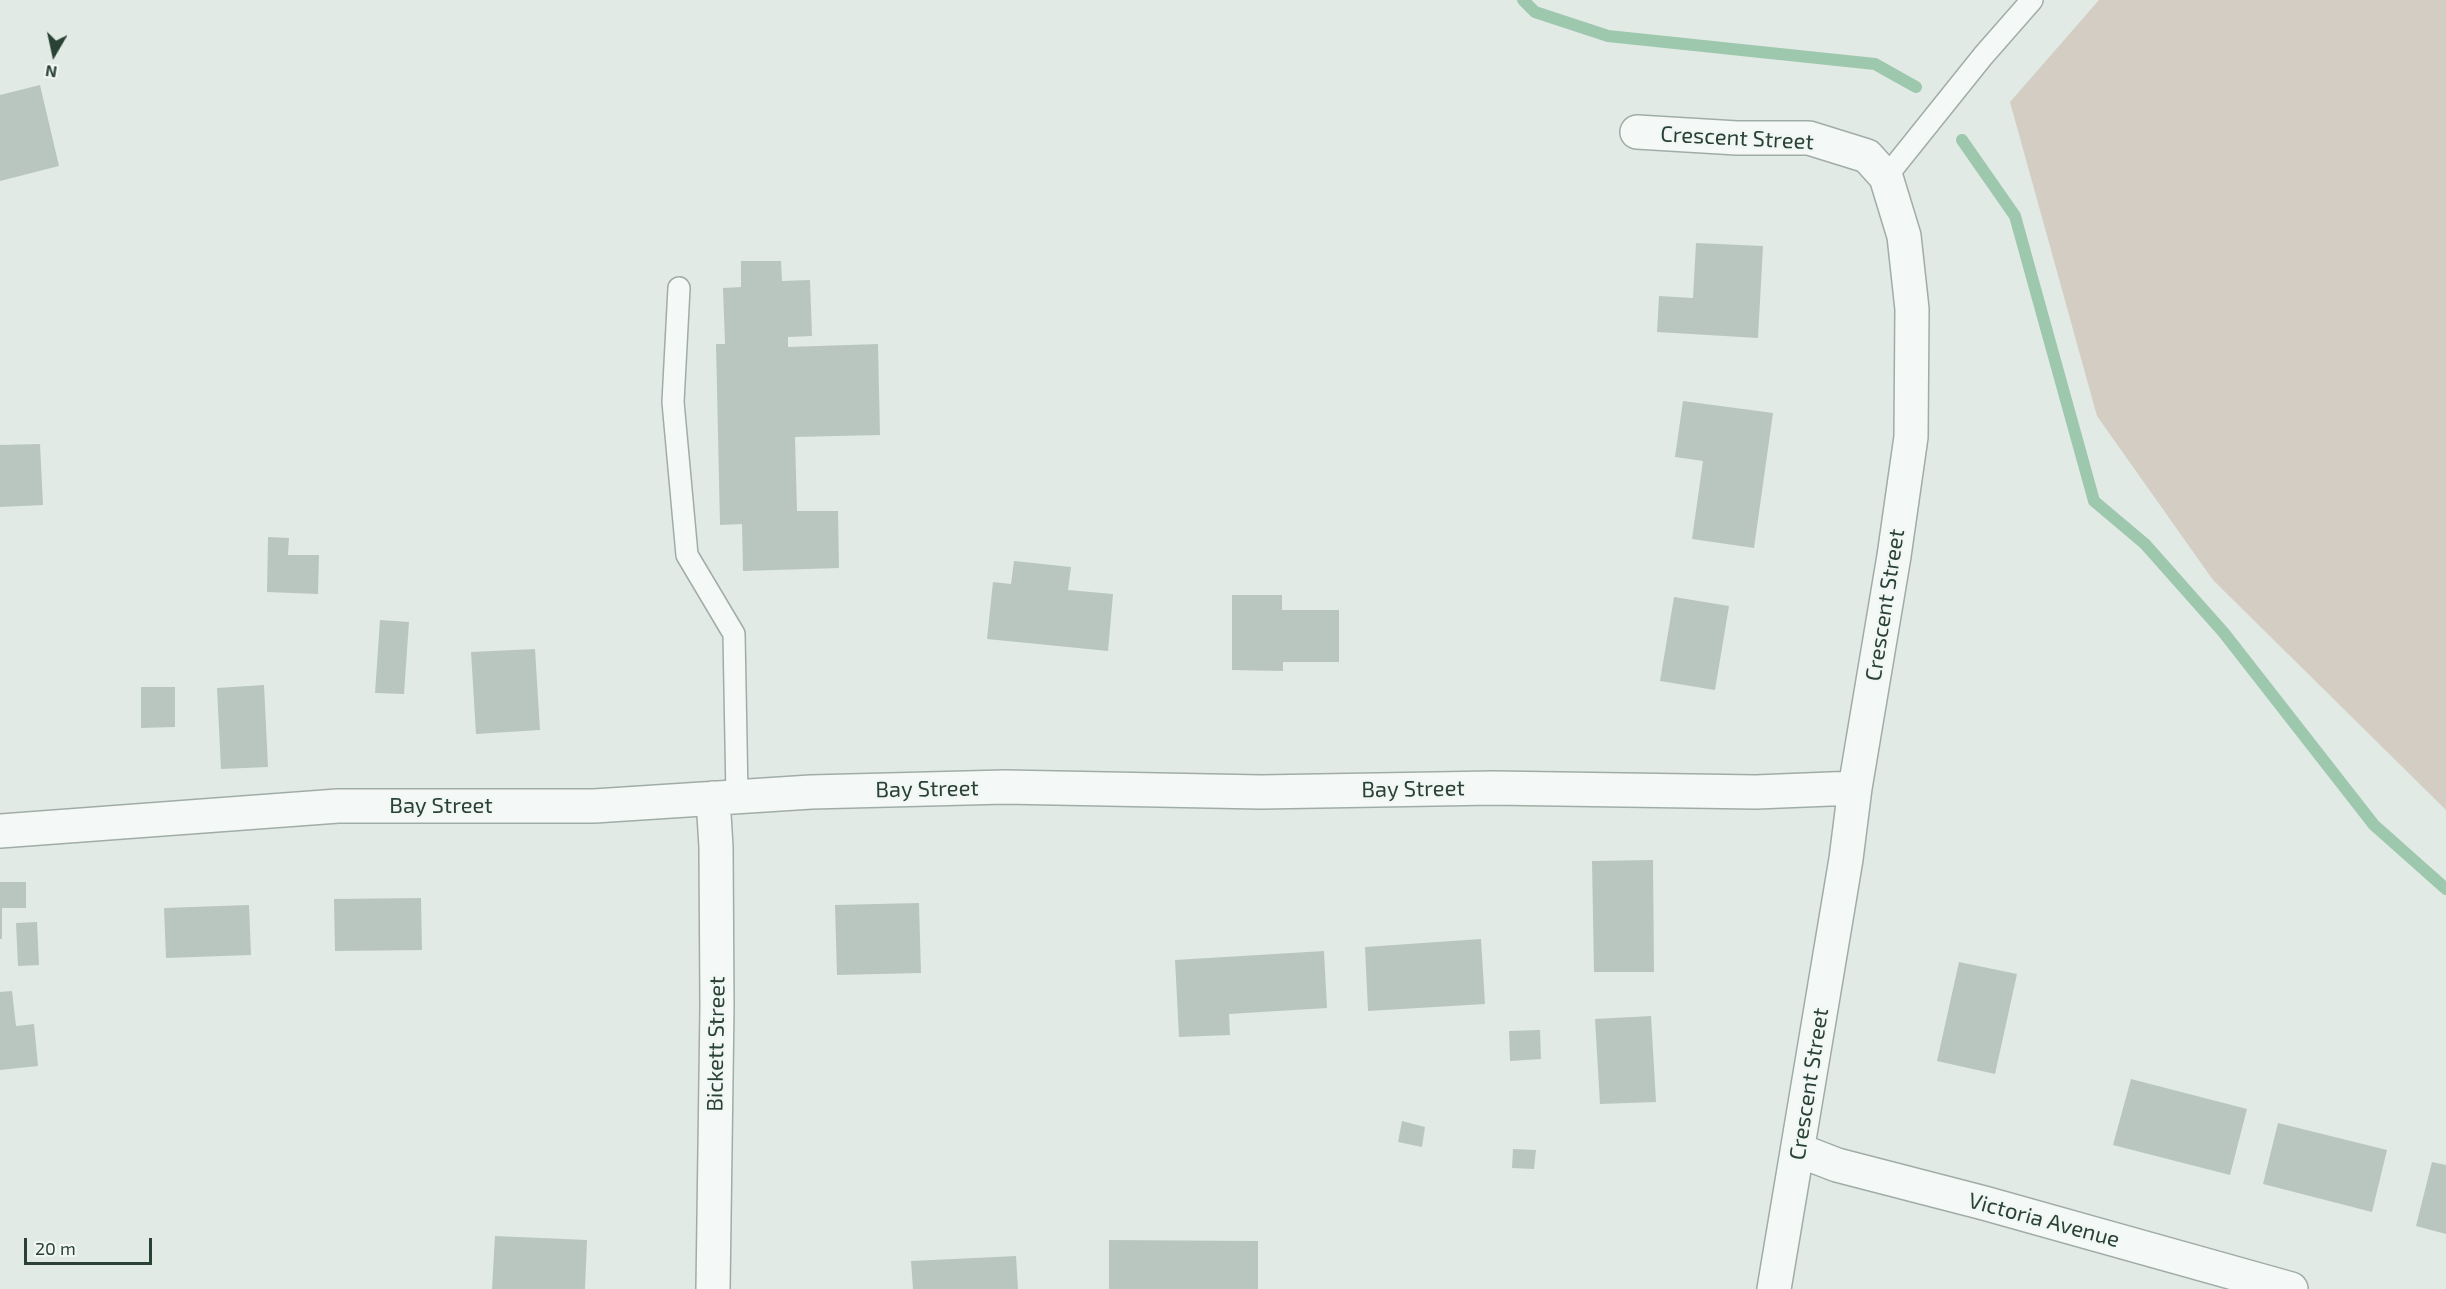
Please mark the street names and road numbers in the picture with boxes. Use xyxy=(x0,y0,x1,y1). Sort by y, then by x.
street label: Crescent Street xyxy=(1660,121,1814,155)
street label: Crescent Street xyxy=(1860,527,1910,683)
street label: Bay Street xyxy=(875,775,979,803)
street label: Bay Street xyxy=(1361,775,1465,803)
street label: Bay Street xyxy=(389,793,493,819)
street label: Bickett Street xyxy=(702,976,730,1112)
street label: Crescent Street xyxy=(1784,1006,1834,1162)
street label: Victoria Avenue xyxy=(1965,1187,2123,1253)

